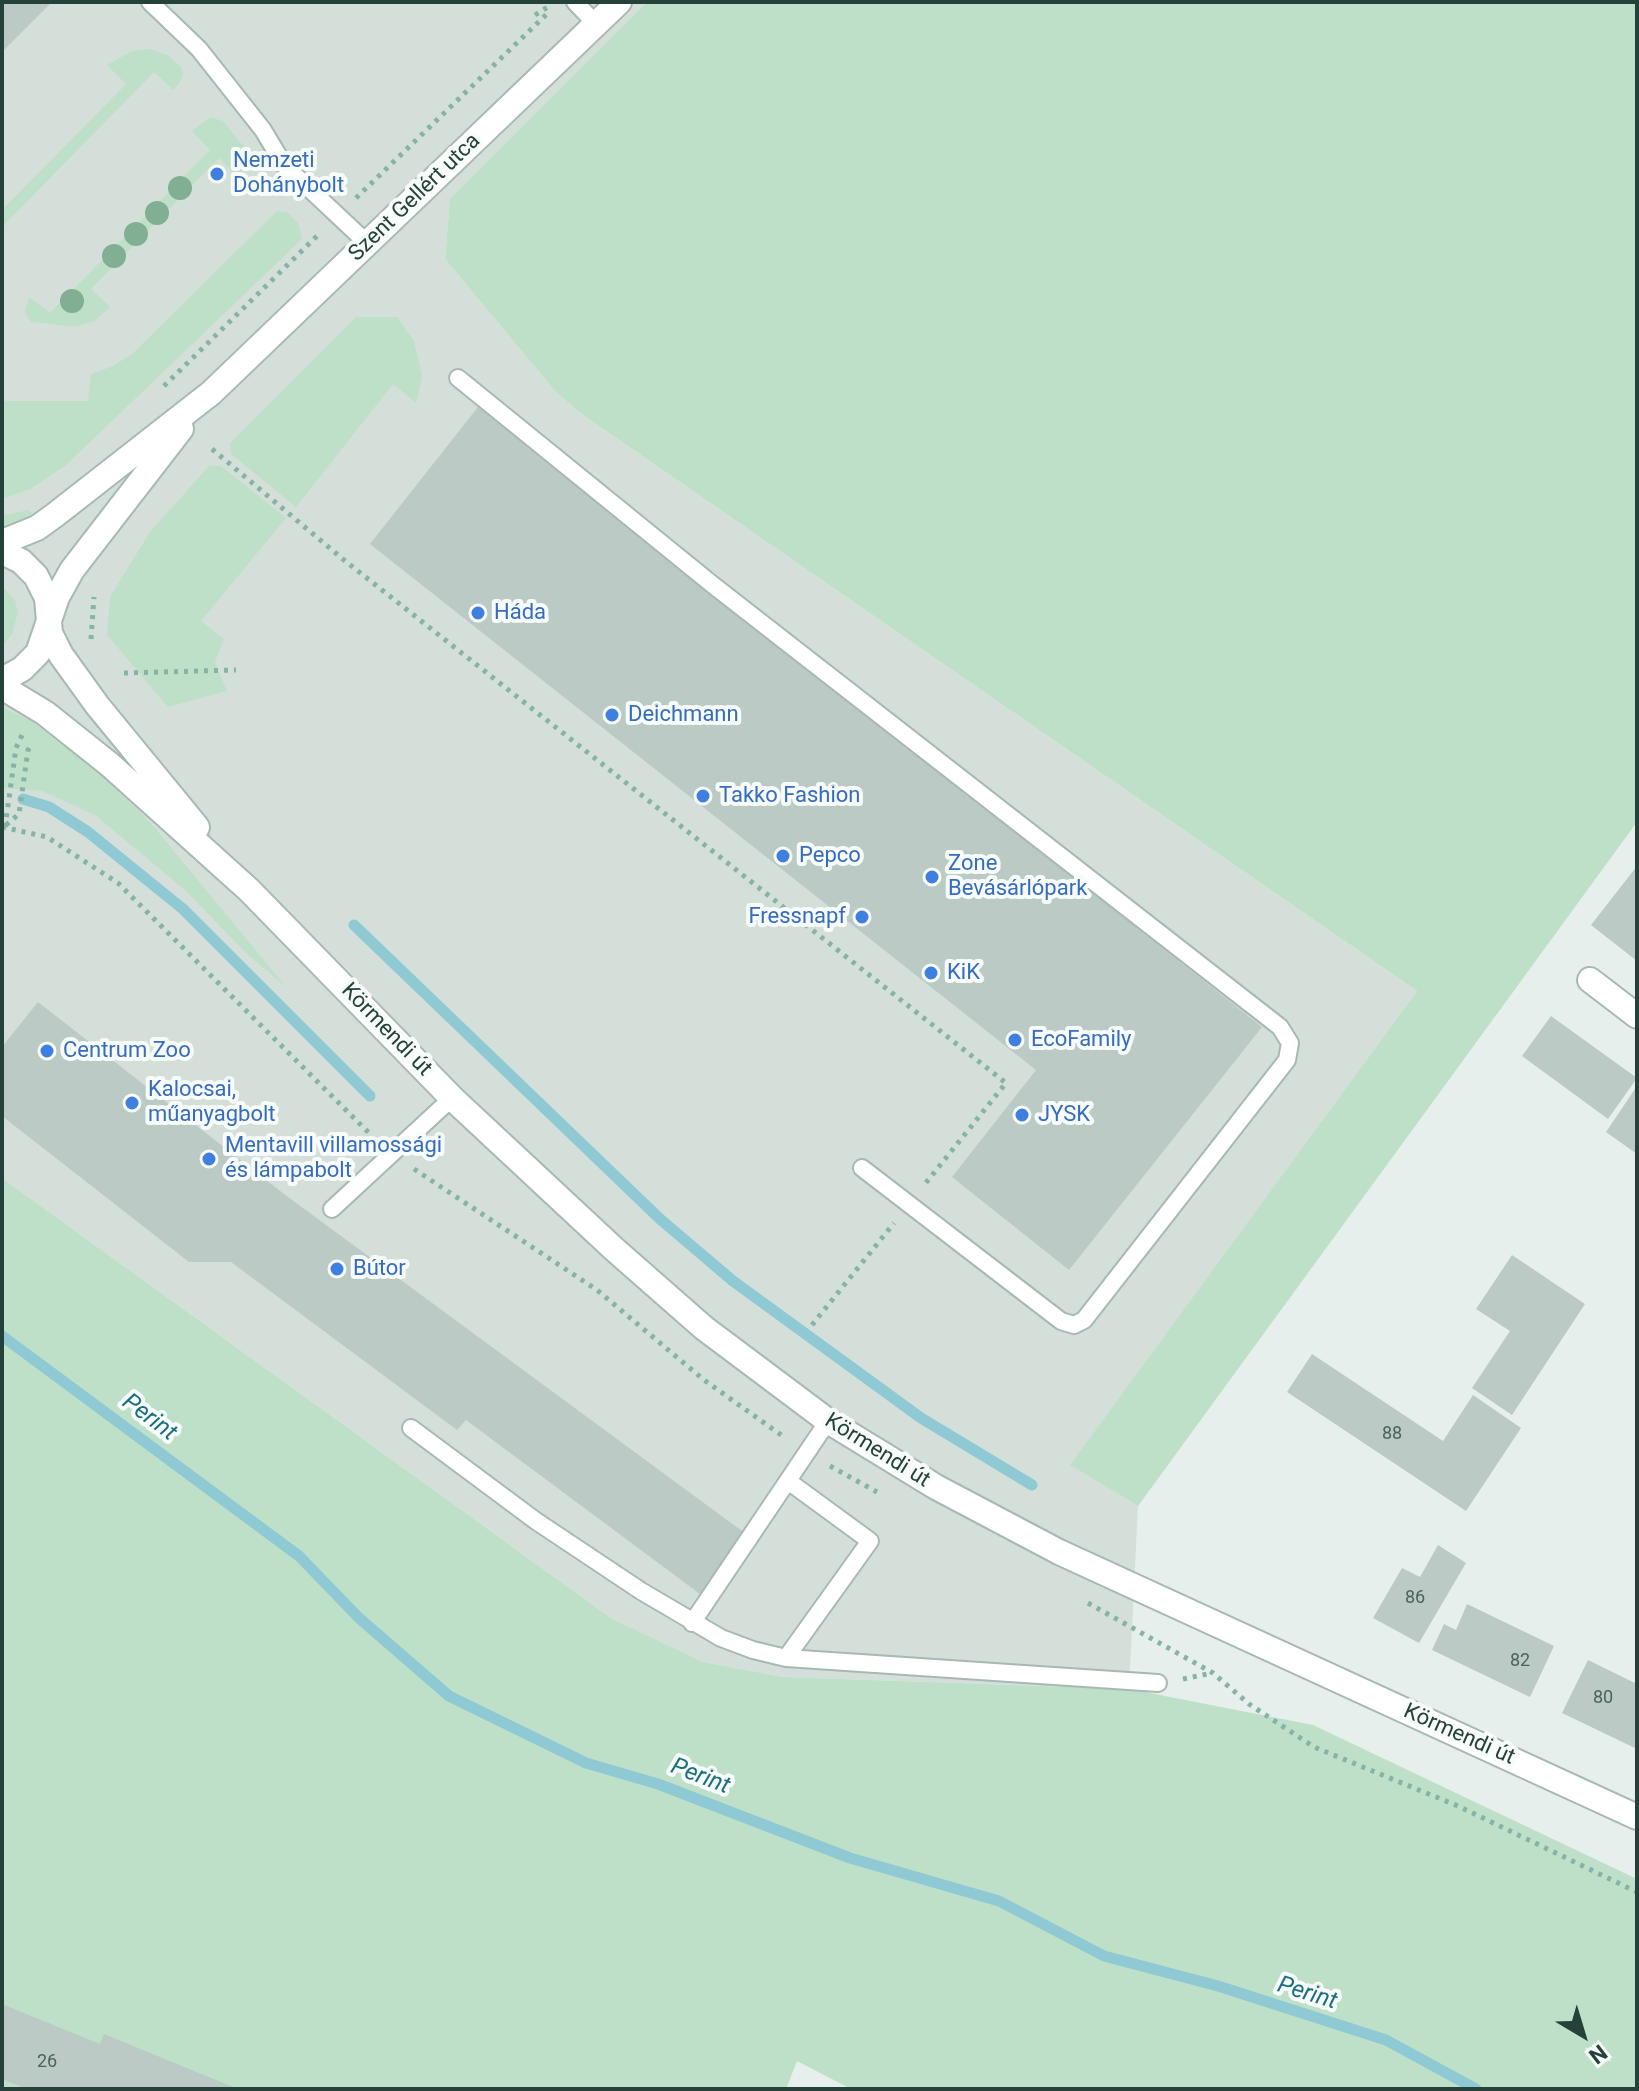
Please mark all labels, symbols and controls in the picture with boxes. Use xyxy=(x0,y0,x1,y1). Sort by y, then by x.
street label: Szent Gellért utca xyxy=(344,129,486,267)
place label: Nemzeti Dohánybolt xyxy=(233,148,344,200)
marker: Nemzeti Dohánybolt xyxy=(208,165,226,183)
place label: Háda xyxy=(494,600,546,626)
marker: Háda xyxy=(469,604,487,622)
place label: Deichmann xyxy=(628,702,739,728)
marker: Deichmann xyxy=(603,706,621,724)
place label: Takko Fashion xyxy=(719,783,860,809)
marker: Takko Fashion xyxy=(694,787,712,805)
place label: Pepco xyxy=(799,843,861,869)
marker: Pepco xyxy=(774,847,792,865)
place label: Zone Bevásárlópark xyxy=(948,851,1087,902)
marker: Zone Bevásárlópark xyxy=(923,868,941,886)
place label: Fressnapf xyxy=(748,904,846,930)
marker: Fressnapf xyxy=(853,908,871,926)
place label: KiK xyxy=(947,960,980,986)
marker: KiK xyxy=(922,964,940,982)
street label: Körmendi út xyxy=(335,978,437,1082)
place label: EcoFamily xyxy=(1031,1027,1132,1053)
marker: EcoFamily xyxy=(1006,1031,1024,1049)
place label: Centrum Zoo xyxy=(63,1038,191,1064)
marker: Centrum Zoo xyxy=(38,1042,56,1060)
place label: Kalocsai, műanyagbolt xyxy=(148,1077,276,1128)
marker: Kalocsai, műanyagbolt xyxy=(123,1094,141,1112)
place label: JYSK xyxy=(1038,1102,1090,1128)
marker: JYSK xyxy=(1013,1106,1031,1124)
place label: Mentavill villamossági és lámpabolt xyxy=(225,1133,442,1184)
marker: Mentavill villamossági és lámpabolt xyxy=(200,1150,218,1168)
place label: Bútor xyxy=(353,1256,406,1282)
marker: Bútor xyxy=(328,1260,346,1278)
water label: Perint xyxy=(116,1388,182,1448)
street label: Körmendi út xyxy=(819,1408,935,1494)
house number: 88 xyxy=(1382,1423,1402,1445)
house number: 86 xyxy=(1405,1587,1425,1609)
house number: 82 xyxy=(1510,1650,1530,1672)
house number: 80 xyxy=(1593,1687,1613,1709)
street label: Körmendi út xyxy=(1399,1699,1519,1771)
water label: Perint xyxy=(666,1753,734,1801)
water label: Perint xyxy=(1274,1971,1340,2017)
north arrow xyxy=(1543,1995,1623,2075)
text: N xyxy=(1584,2040,1612,2069)
house number: 26 xyxy=(37,2051,57,2073)

